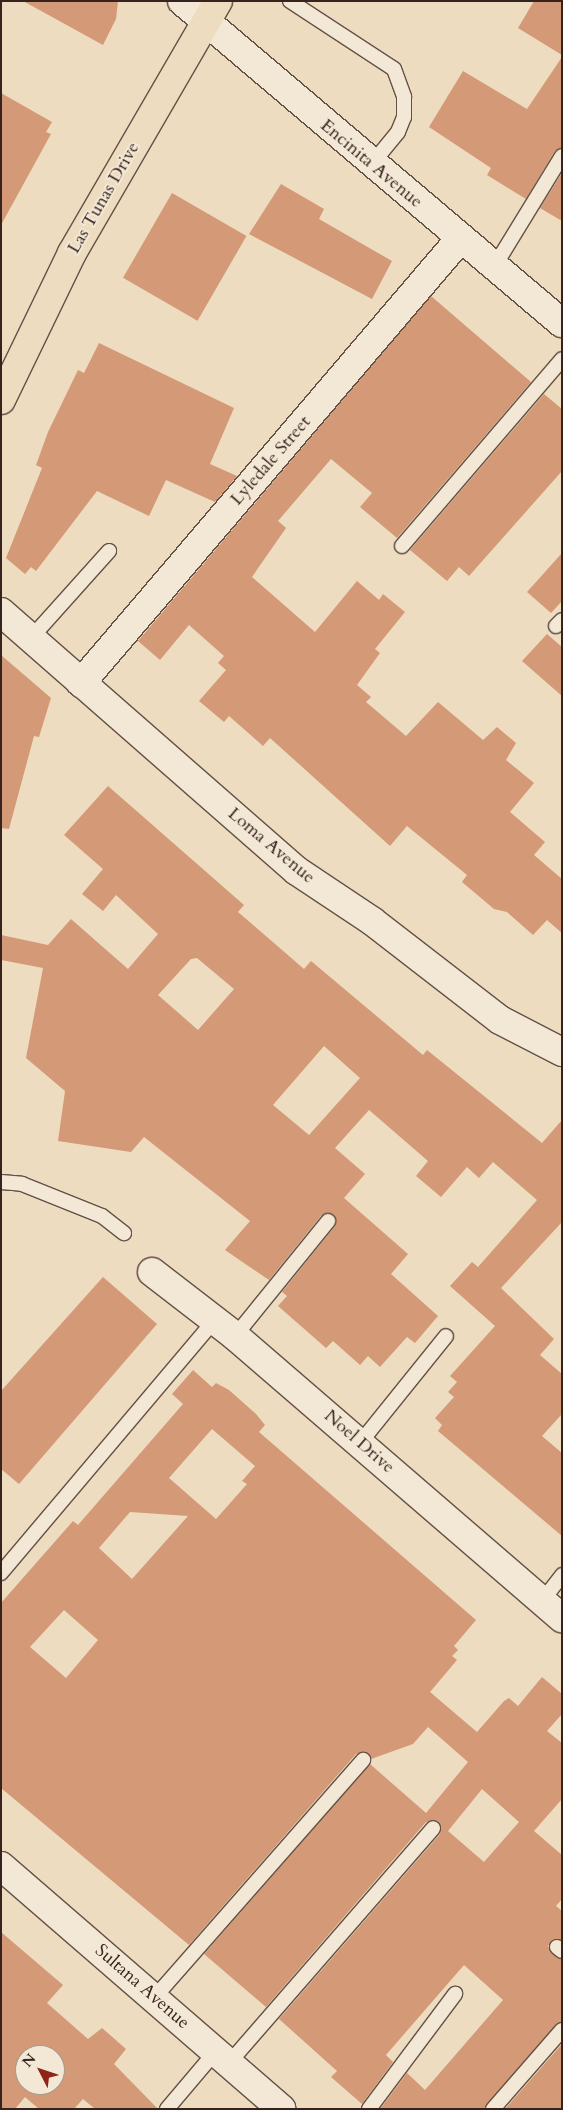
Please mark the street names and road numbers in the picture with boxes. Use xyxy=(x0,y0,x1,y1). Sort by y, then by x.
street label: Encinita Avenue xyxy=(316,115,426,213)
street label: Las Tunas Drive xyxy=(63,138,145,258)
street label: Lyledale Street xyxy=(226,412,316,510)
street label: Loma Avenue xyxy=(223,803,319,889)
street label: Noel Drive xyxy=(319,1406,399,1478)
street label: Sultana Avenue xyxy=(90,1940,194,2034)

